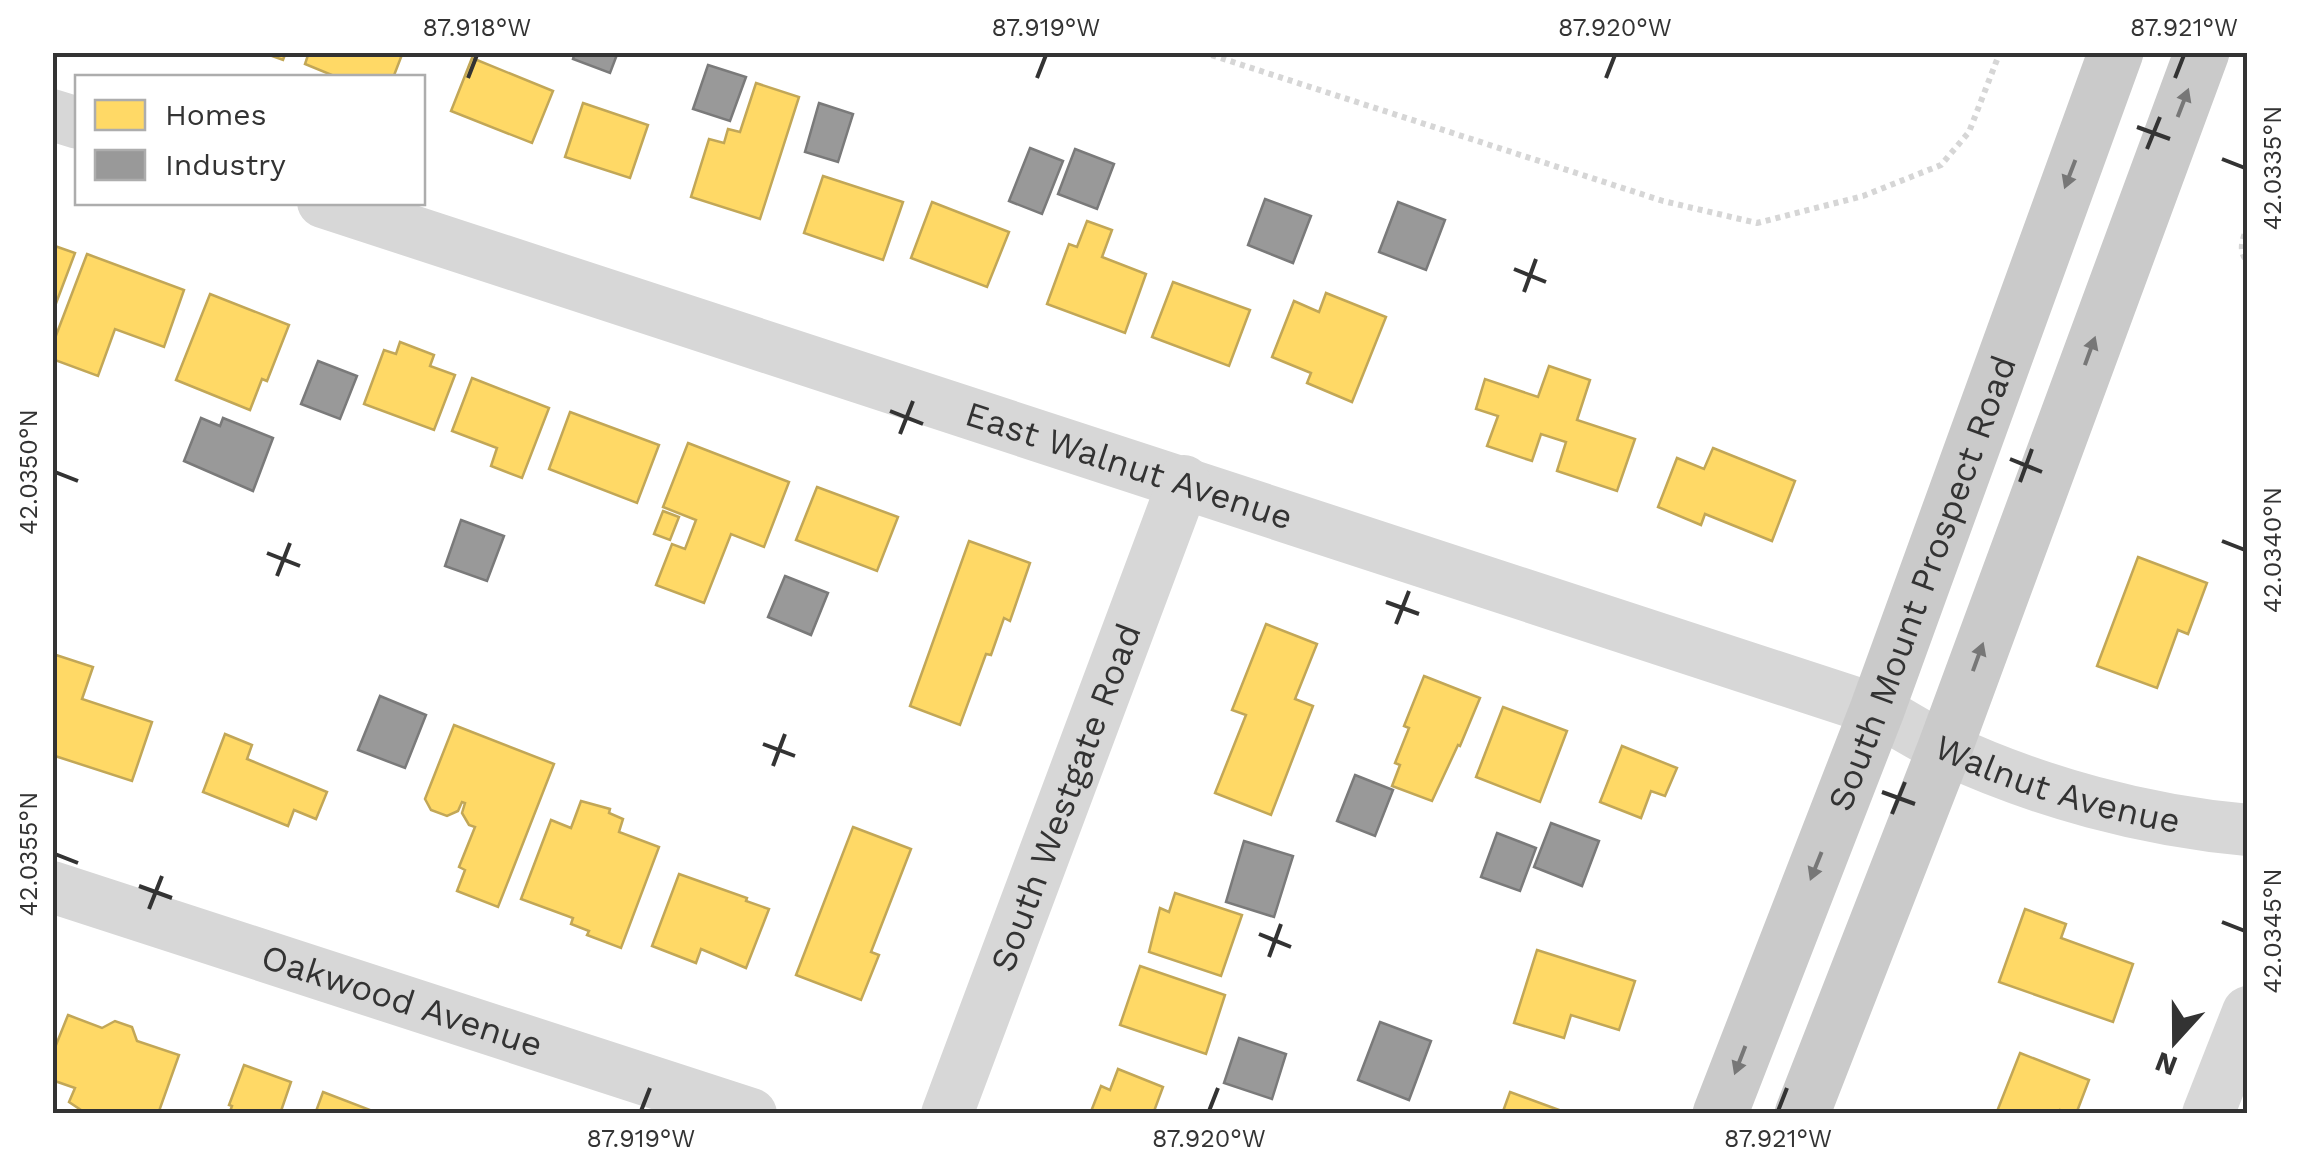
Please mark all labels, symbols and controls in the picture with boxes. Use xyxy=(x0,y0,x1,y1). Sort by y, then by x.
text: 87.918°W xyxy=(423,13,531,42)
text: 87.919°W xyxy=(992,13,1100,42)
text: 87.920°W xyxy=(1558,13,1672,42)
text: 87.921°W xyxy=(2130,13,2238,42)
legend xyxy=(75,75,425,205)
one-way arrow xyxy=(2176,88,2191,118)
text: Homes xyxy=(165,97,267,132)
text: 42.0335°N xyxy=(2258,106,2287,230)
text: Industry xyxy=(165,147,286,182)
one-way arrow xyxy=(2062,160,2077,190)
one-way arrow xyxy=(2083,336,2098,366)
street label: South Mount Prospect Road xyxy=(1819,350,2025,817)
street label: East Walnut Avenue xyxy=(960,392,1298,539)
text: 42.0350°N xyxy=(14,409,43,535)
text: 42.0340°N xyxy=(2258,487,2287,613)
street label: South Westgate Road xyxy=(981,618,1150,977)
one-way arrow xyxy=(1971,641,1986,671)
street label: Walnut Avenue xyxy=(1928,726,2183,842)
text: 42.0355°N xyxy=(14,792,43,916)
one-way arrow xyxy=(1807,851,1823,881)
text: 42.0345°N xyxy=(2258,868,2287,994)
street label: Oakwood Avenue xyxy=(256,935,548,1066)
north arrow xyxy=(2125,991,2225,1091)
one-way arrow xyxy=(1732,1045,1747,1075)
text: N xyxy=(2151,1045,2182,1083)
text: 87.919°W xyxy=(587,1124,695,1153)
text: 87.920°W xyxy=(1152,1124,1266,1153)
text: 87.921°W xyxy=(1724,1124,1832,1153)

